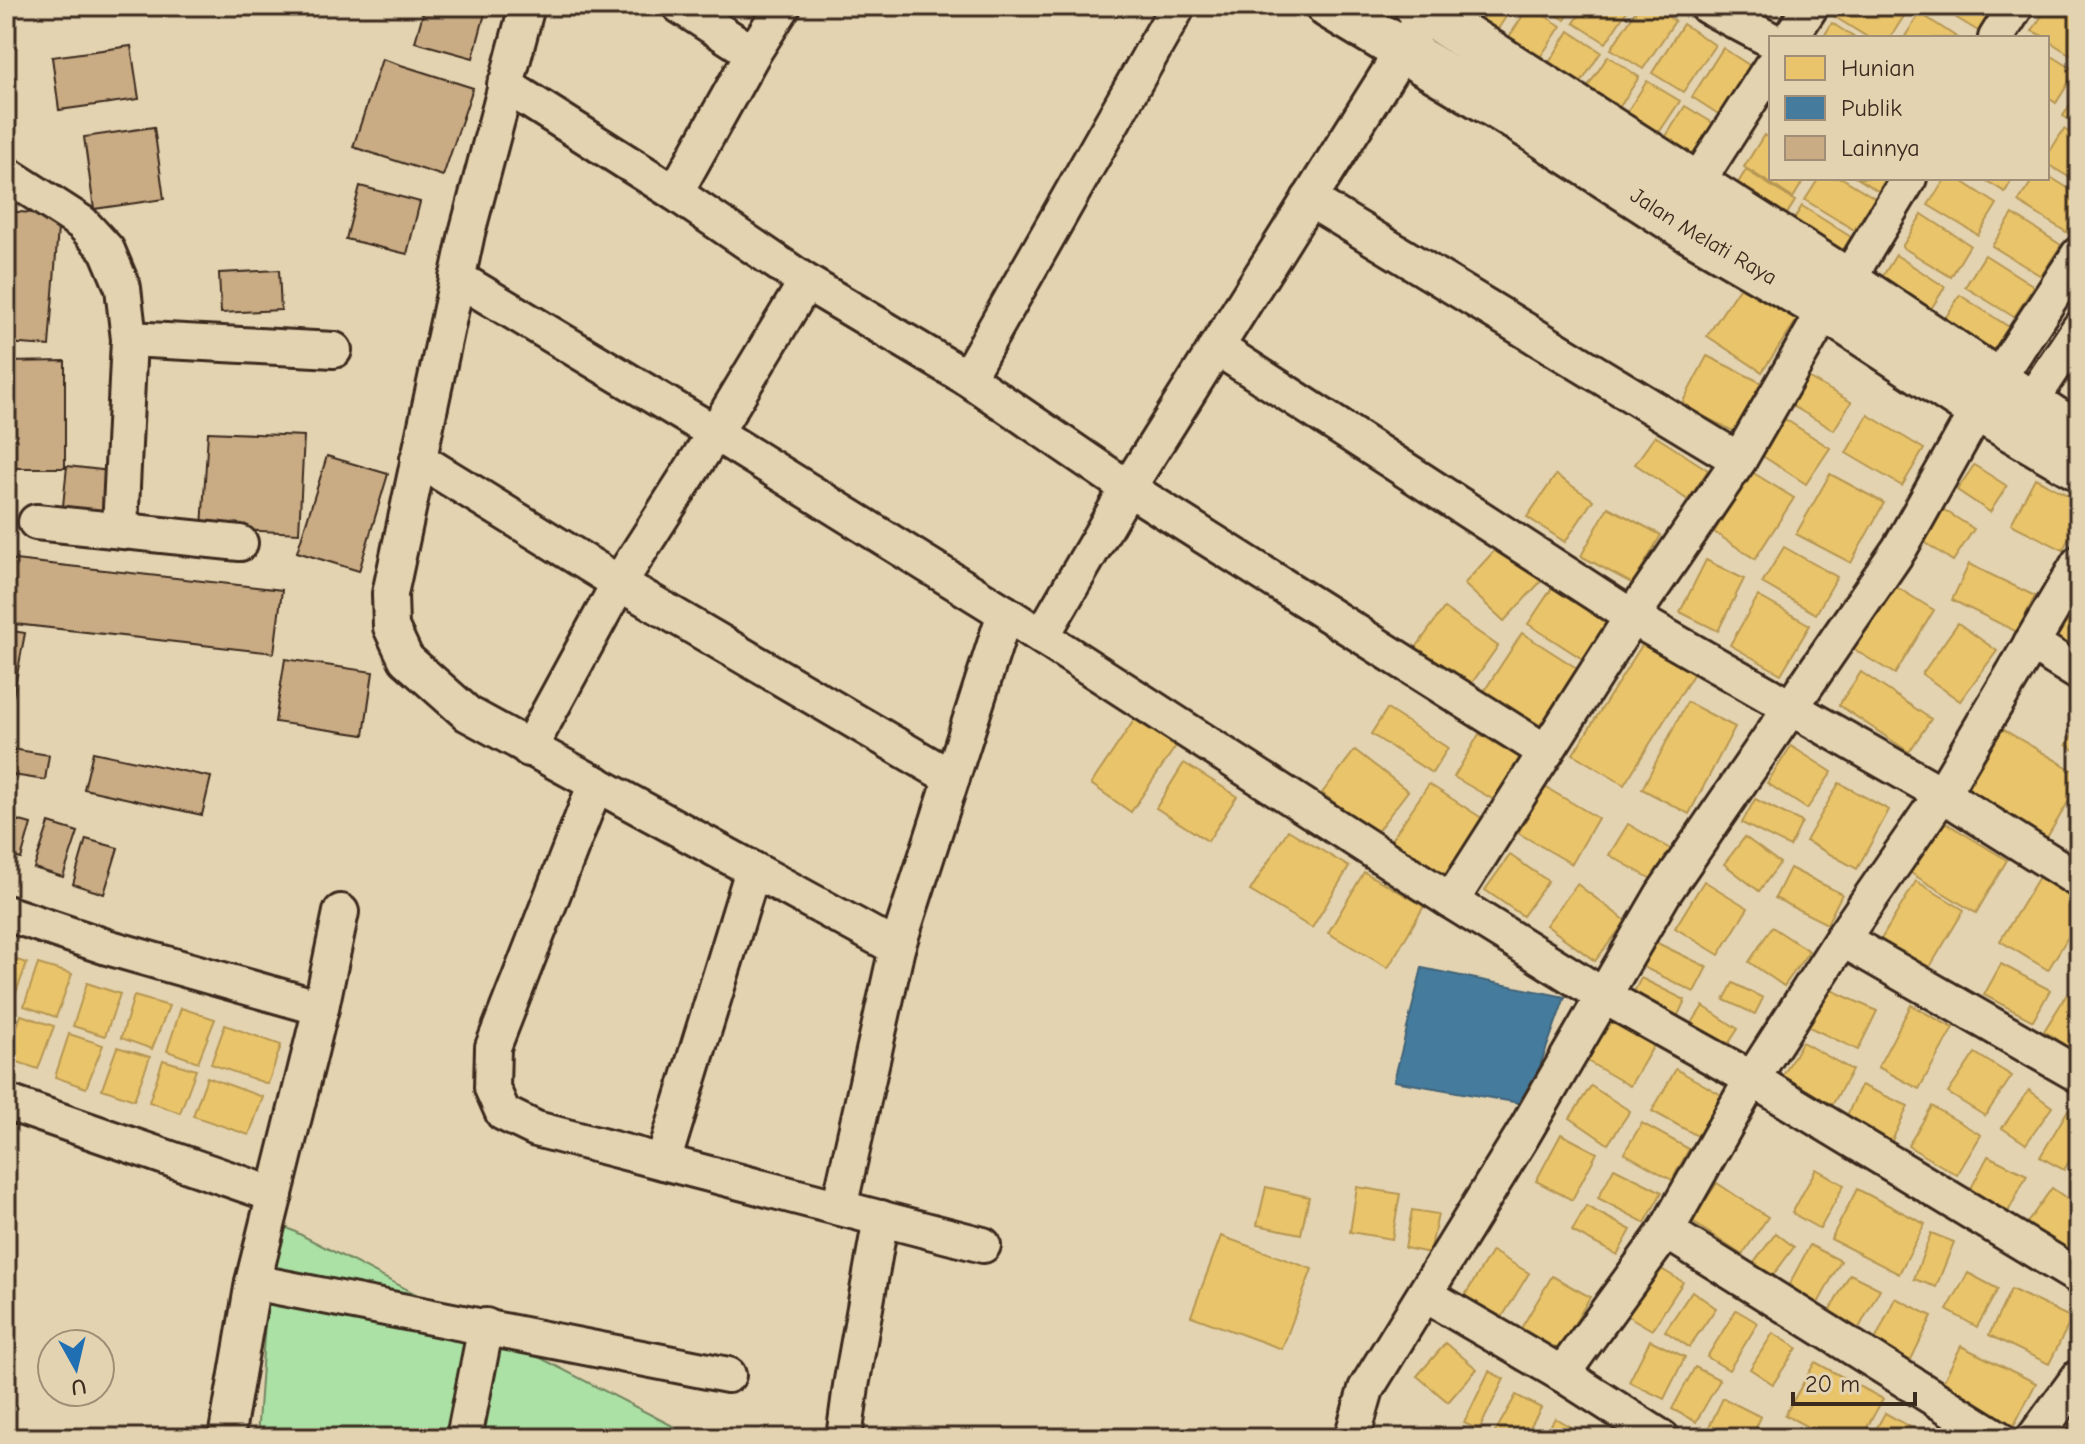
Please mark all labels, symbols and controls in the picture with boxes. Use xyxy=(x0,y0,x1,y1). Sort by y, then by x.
legend xyxy=(1769,36,2049,180)
text: Hunian xyxy=(1841,54,1915,82)
text: Publik xyxy=(1841,94,1902,122)
text: Lainnya xyxy=(1841,134,1920,162)
street label: Jalan Melati Raya xyxy=(1626,182,1782,291)
north arrow xyxy=(36,1328,116,1408)
scale bar xyxy=(1793,1356,1915,1406)
text: 20 m xyxy=(1805,1370,1860,1398)
text: U xyxy=(70,1373,88,1401)

